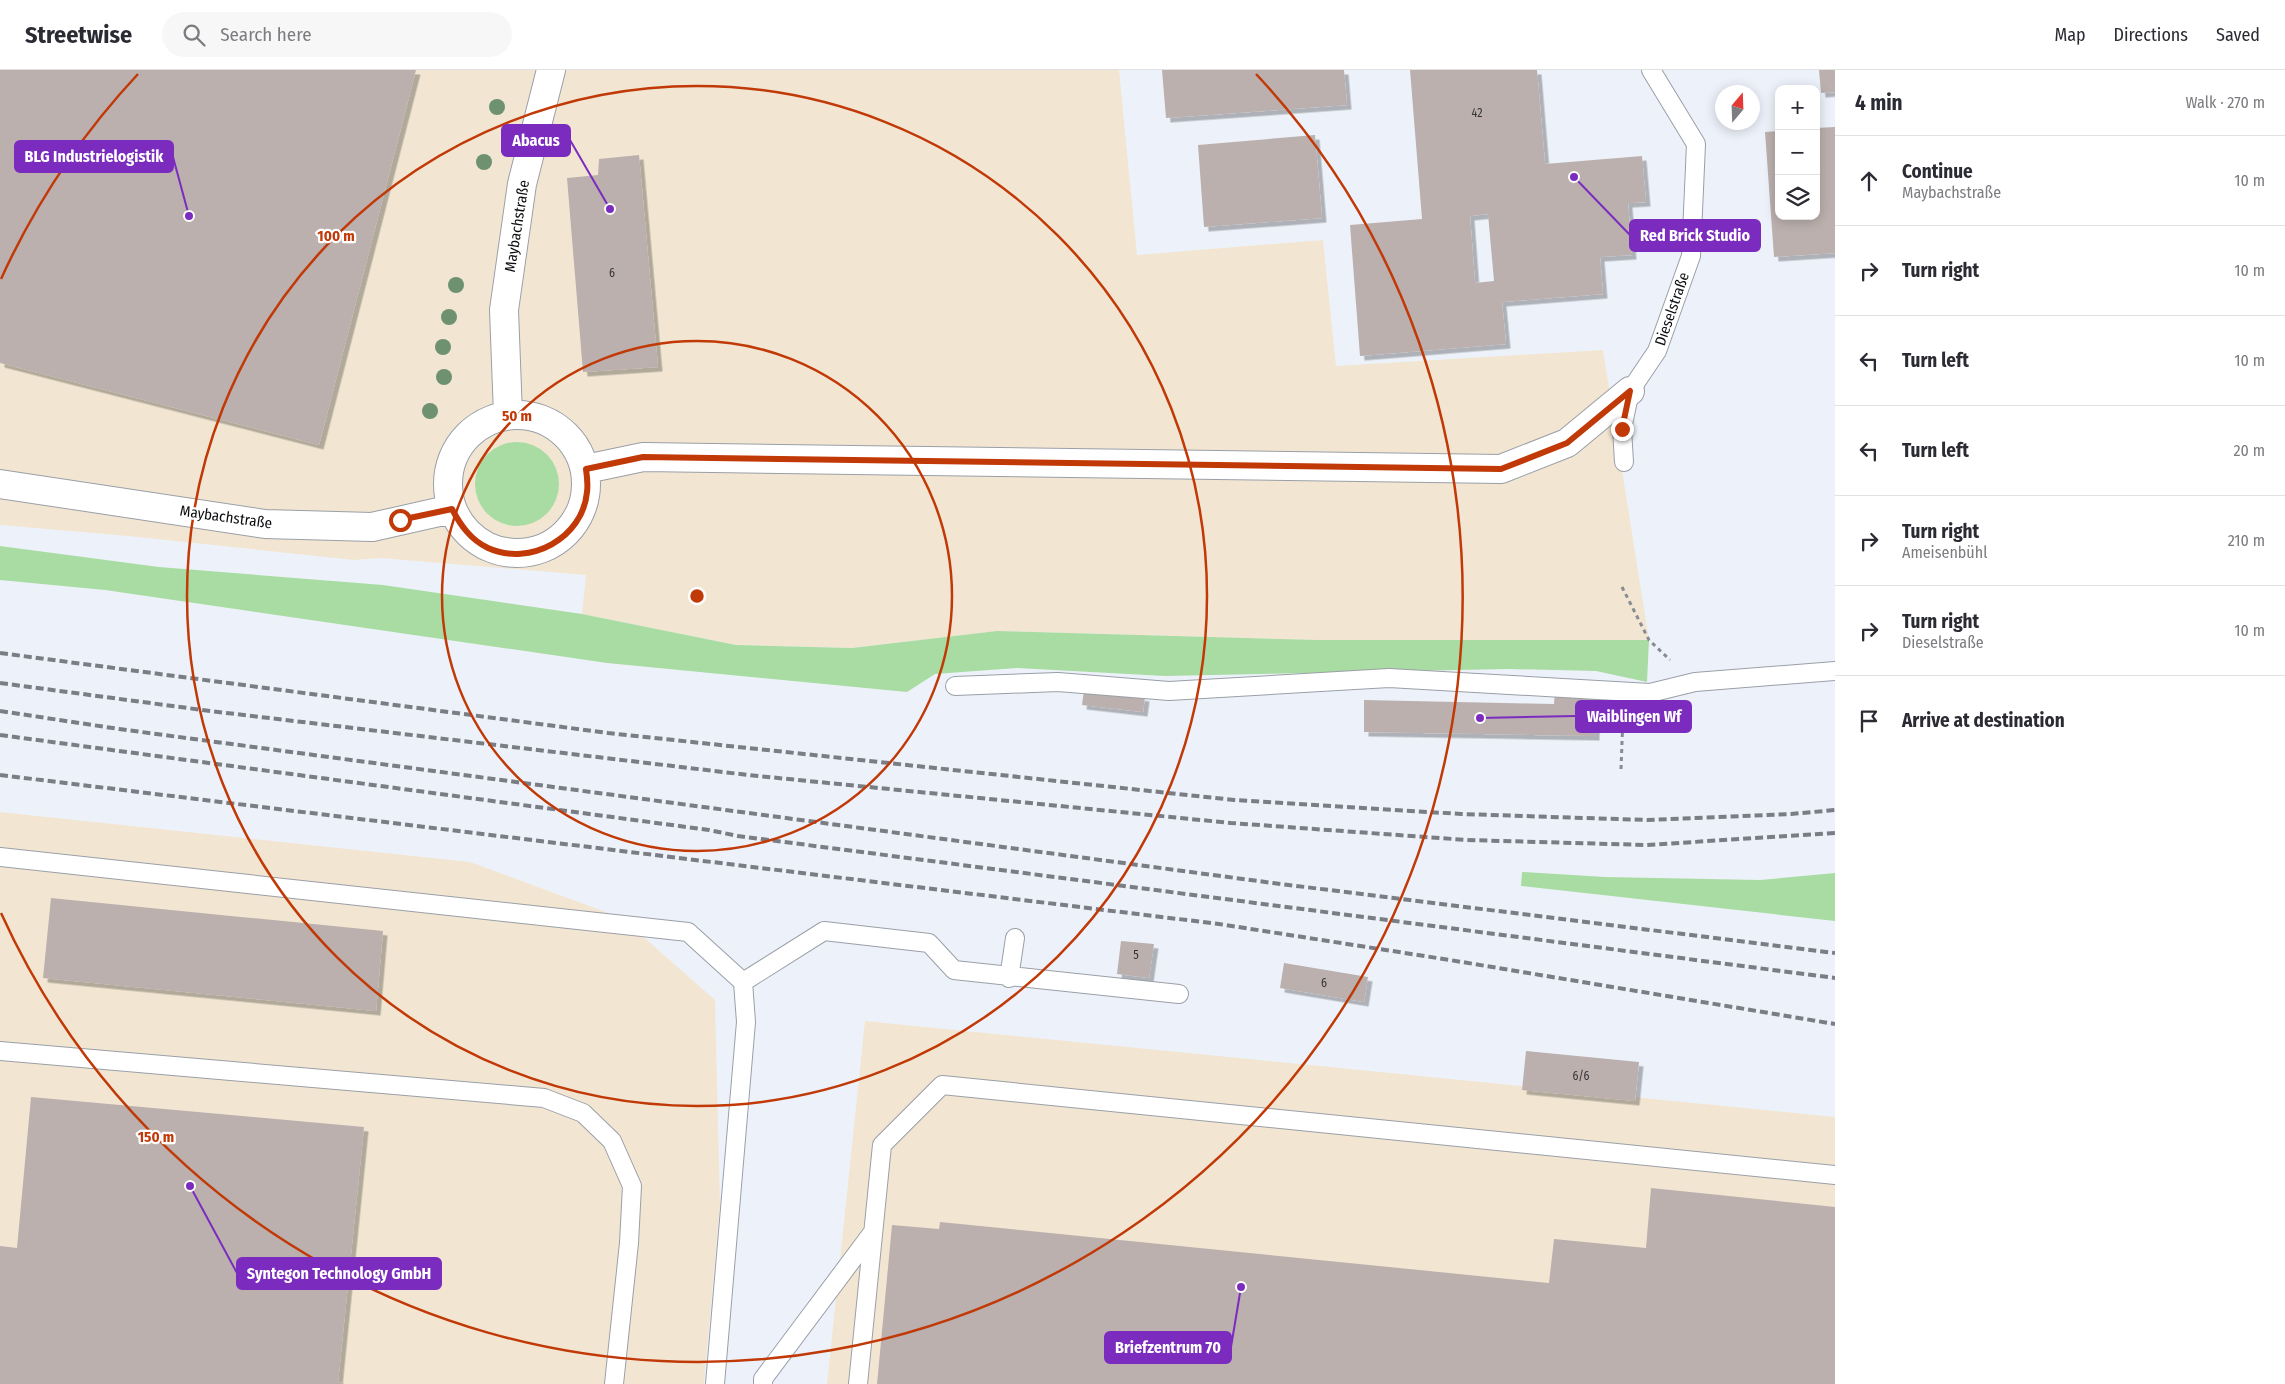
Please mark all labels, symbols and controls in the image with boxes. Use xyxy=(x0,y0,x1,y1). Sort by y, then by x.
search box xyxy=(162,12,512,57)
text: Streetwise xyxy=(25,21,132,49)
icon: search xyxy=(180,21,208,49)
text: Search here xyxy=(220,23,312,46)
text: Map xyxy=(2054,24,2086,46)
text: Directions xyxy=(2114,24,2188,46)
text: Saved xyxy=(2216,24,2260,46)
north arrow xyxy=(1715,85,1760,130)
map controls xyxy=(1775,85,1820,220)
button: + xyxy=(1775,85,1820,130)
text: 4 min xyxy=(1855,90,1903,116)
text: Walk · 270 m xyxy=(2186,93,2265,112)
house number: 42 xyxy=(1472,106,1482,120)
callout: Abacus xyxy=(502,125,570,156)
button: − xyxy=(1775,130,1820,175)
text: Abacus xyxy=(511,131,560,150)
callout: BLG Industrielogistik xyxy=(15,141,173,172)
text: BLG Industrielogistik xyxy=(25,147,164,166)
text: Continue xyxy=(1902,160,1973,183)
icon: ahead xyxy=(1855,167,1883,195)
text: 10 m xyxy=(2234,171,2265,190)
button: layers xyxy=(1775,175,1820,220)
street label: Maybachstraße xyxy=(501,179,533,273)
text: Maybachstraße xyxy=(1902,183,2001,202)
callout: Red Brick Studio xyxy=(1630,220,1760,251)
text: Red Brick Studio xyxy=(1640,226,1750,245)
text: 100 m xyxy=(317,227,355,245)
icon: right xyxy=(1855,257,1883,285)
text: Turn right xyxy=(1902,259,1979,282)
text: 10 m xyxy=(2234,261,2265,280)
house number: 6 xyxy=(609,266,615,280)
street label: Dieselstraße xyxy=(1651,270,1693,348)
icon: left xyxy=(1855,347,1883,375)
text: Turn left xyxy=(1902,349,1969,372)
text: 10 m xyxy=(2234,351,2265,370)
text: 50 m xyxy=(502,407,532,425)
route end xyxy=(1611,418,1634,441)
icon: left xyxy=(1855,437,1883,465)
text: Turn left xyxy=(1902,439,1969,462)
text: 20 m xyxy=(2234,441,2265,460)
street label: Maybachstraße xyxy=(179,502,273,532)
route start xyxy=(389,509,412,532)
text: Turn right xyxy=(1902,520,1979,543)
icon: right xyxy=(1855,527,1883,555)
text: 210 m xyxy=(2228,531,2265,550)
text: Ameisenbühl xyxy=(1902,543,1987,562)
centre of rings xyxy=(688,587,706,605)
text: Turn right xyxy=(1902,610,1979,633)
icon: right xyxy=(1855,617,1883,645)
text: 10 m xyxy=(2234,621,2265,640)
text: Dieselstraße xyxy=(1902,633,1984,652)
callout: Waiblingen Wf xyxy=(1576,701,1691,732)
text: Waiblingen Wf xyxy=(1587,707,1683,726)
icon: arrive xyxy=(1855,707,1883,735)
text: Arrive at destination xyxy=(1902,709,2065,732)
house number: 5 xyxy=(1133,948,1139,962)
house number: 6 xyxy=(1321,976,1327,990)
house number: 6/6 xyxy=(1573,1069,1590,1083)
text: 150 m xyxy=(138,1128,174,1146)
callout: Syntegon Technology GmbH xyxy=(237,1258,441,1289)
text: Syntegon Technology GmbH xyxy=(247,1264,431,1283)
callout: Briefzentrum 70 xyxy=(1105,1332,1231,1363)
text: Briefzentrum 70 xyxy=(1115,1338,1221,1357)

